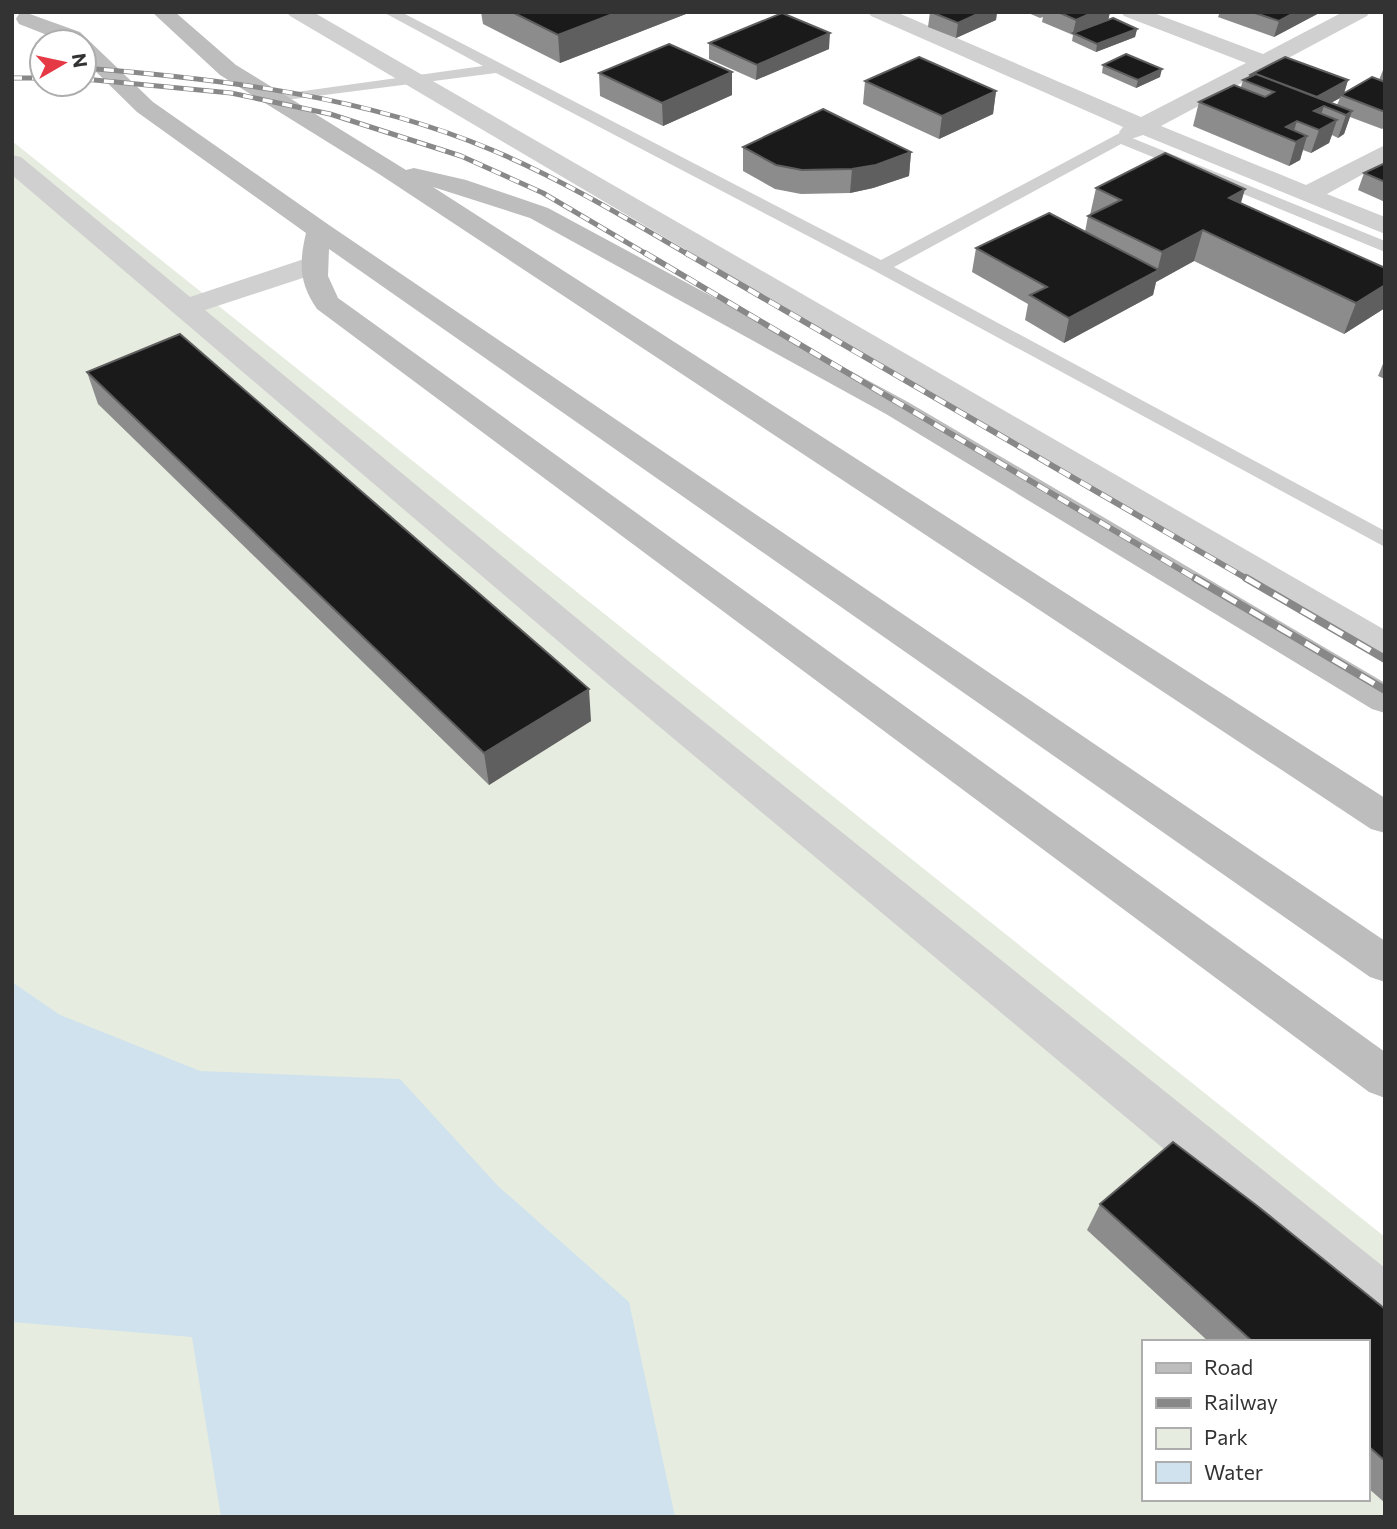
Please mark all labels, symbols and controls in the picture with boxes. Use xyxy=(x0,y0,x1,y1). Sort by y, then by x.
north arrow xyxy=(28,28,98,98)
text: N xyxy=(68,51,93,69)
legend xyxy=(1142,1340,1369,1501)
text: Road xyxy=(1204,1354,1253,1379)
text: Railway xyxy=(1204,1389,1278,1414)
text: Park xyxy=(1204,1424,1248,1449)
text: Water xyxy=(1204,1459,1263,1484)

